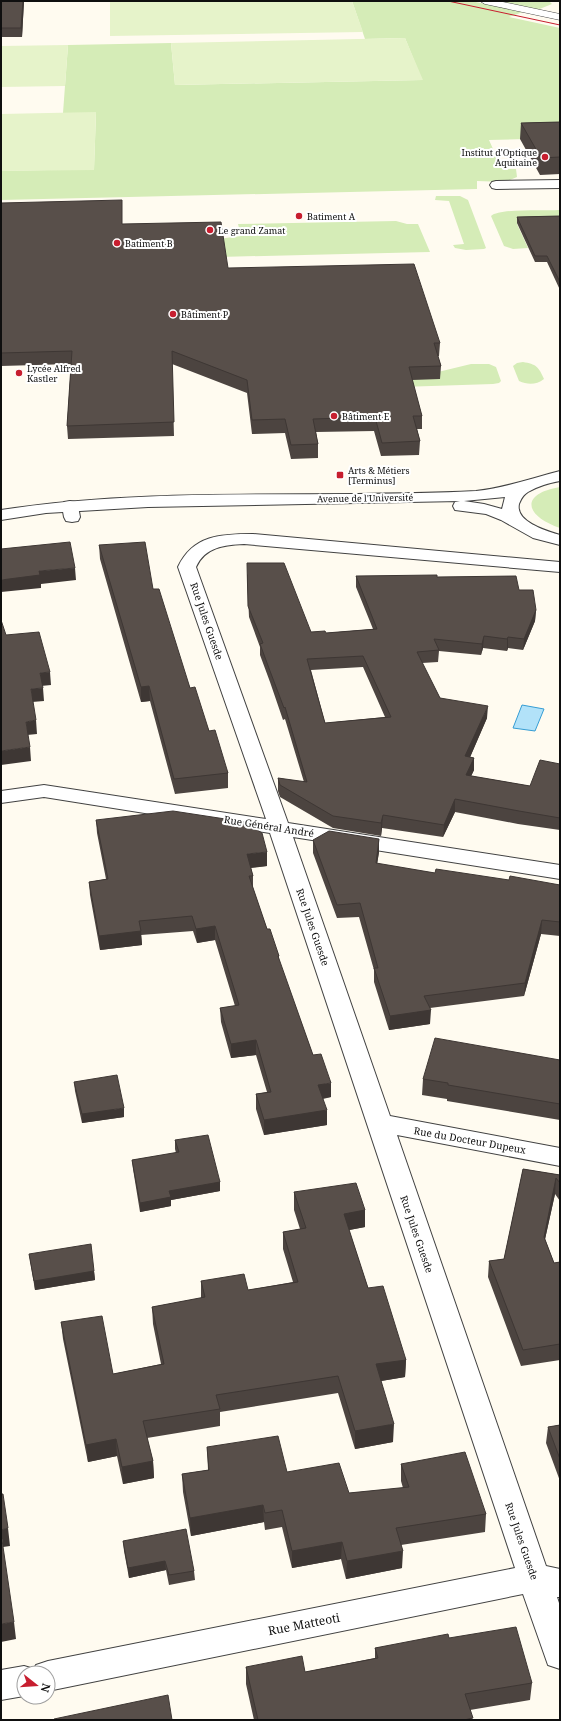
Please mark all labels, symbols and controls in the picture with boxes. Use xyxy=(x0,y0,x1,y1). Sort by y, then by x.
place label: Institut d'Optique Aquitaine xyxy=(462,146,537,169)
marker: Institut d'Optique Aquitaine xyxy=(540,152,550,162)
place label: Batiment A xyxy=(307,210,356,223)
marker: Batiment A xyxy=(294,211,304,221)
place label: Le grand Zamat xyxy=(218,224,286,237)
marker: Le grand Zamat xyxy=(205,225,215,235)
place label: Batiment B xyxy=(125,237,173,250)
marker: Batiment B xyxy=(112,238,122,248)
place label: Bâtiment P xyxy=(181,308,229,321)
marker: Bâtiment P xyxy=(168,309,178,319)
place label: Lycée Alfred Kastler xyxy=(27,362,81,385)
marker: Lycée Alfred Kastler xyxy=(14,368,24,378)
place label: Bâtiment E xyxy=(342,410,390,423)
marker: Bâtiment E xyxy=(329,411,339,421)
place label: Arts & Métiers [Terminus] xyxy=(348,464,410,487)
marker: Arts & Métiers [Terminus] xyxy=(335,470,345,480)
street label: Avenue de l'Université xyxy=(317,491,413,505)
street label: Rue Jules Guesde xyxy=(187,580,227,662)
street label: Rue Général André xyxy=(223,812,315,840)
street label: Rue Jules Guesde xyxy=(293,886,333,968)
street label: Rue du Docteur Dupeux xyxy=(413,1123,527,1157)
street label: Rue Jules Guesde xyxy=(397,1193,437,1275)
street label: Rue Jules Guesde xyxy=(502,1500,542,1582)
street label: Rue Matteoti xyxy=(267,1609,342,1639)
north arrow xyxy=(16,1665,56,1705)
text: N xyxy=(38,1682,54,1695)

